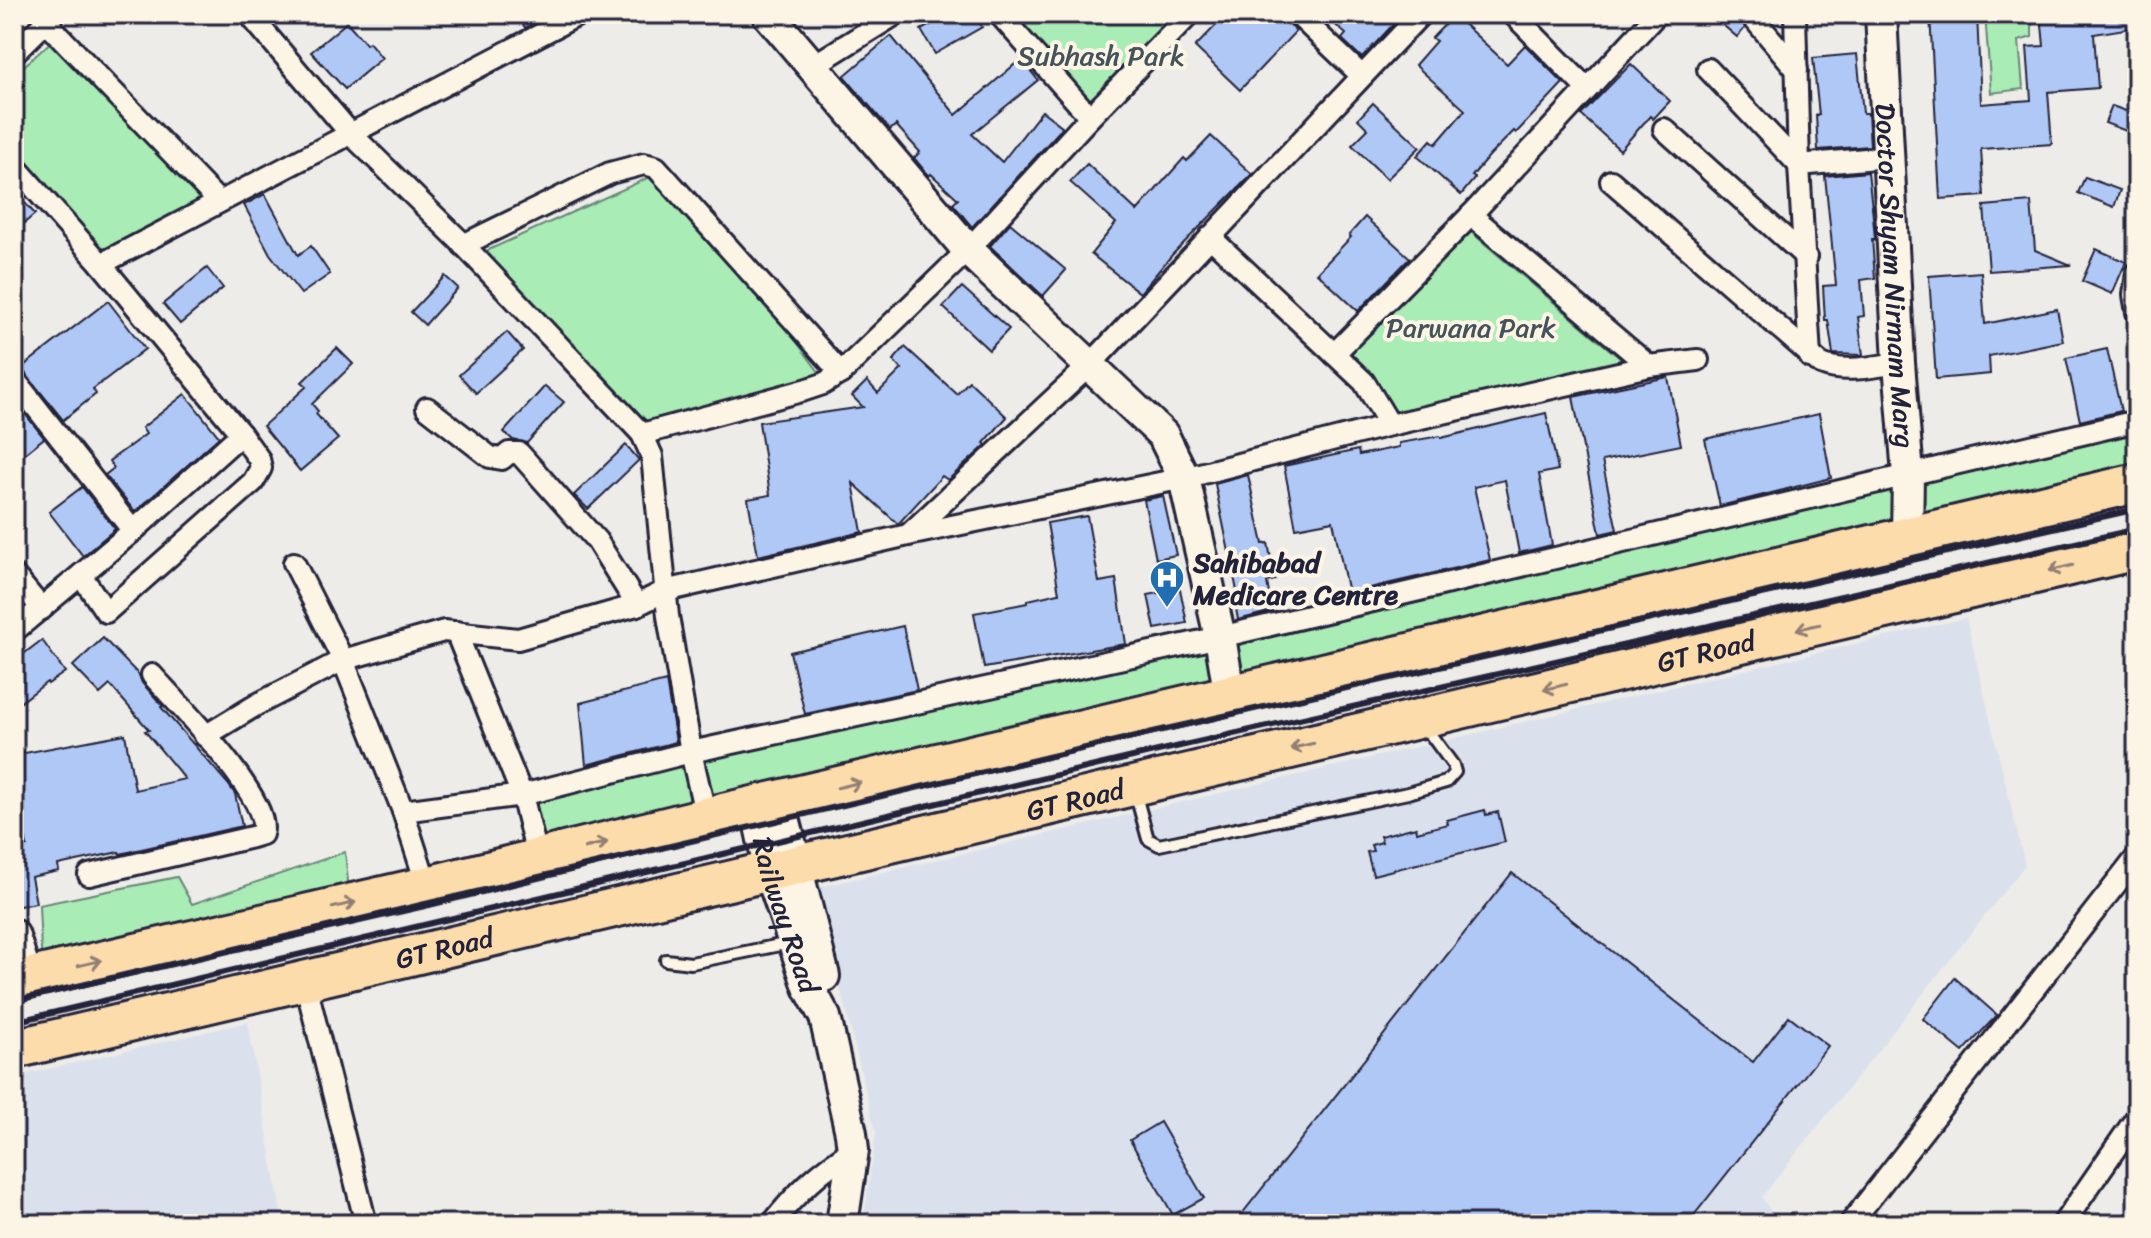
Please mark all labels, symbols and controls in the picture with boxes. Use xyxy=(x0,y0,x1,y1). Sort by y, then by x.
park label: Subhash Park xyxy=(1017,31,1185,80)
street label: Doctor Shyam Nirmam Marg xyxy=(1861,102,1930,450)
park label: Parwana Park xyxy=(1386,303,1556,352)
place label: Sahibabad Medicare Centre xyxy=(1192,538,1399,619)
hospital icon: Sahibabad Medicare Centre xyxy=(1148,559,1186,609)
one-way arrow xyxy=(2049,561,2074,576)
street label: GT Road xyxy=(1652,616,1762,687)
one-way arrow xyxy=(1796,620,1821,635)
one-way arrow xyxy=(1542,680,1568,695)
one-way arrow xyxy=(1289,739,1315,754)
street label: GT Road xyxy=(1021,764,1131,835)
one-way arrow xyxy=(836,777,862,792)
street label: Railway Road xyxy=(739,832,835,1002)
one-way arrow xyxy=(583,836,609,851)
one-way arrow xyxy=(330,897,356,912)
street label: GT Road xyxy=(390,912,500,983)
one-way arrow xyxy=(77,955,102,970)

